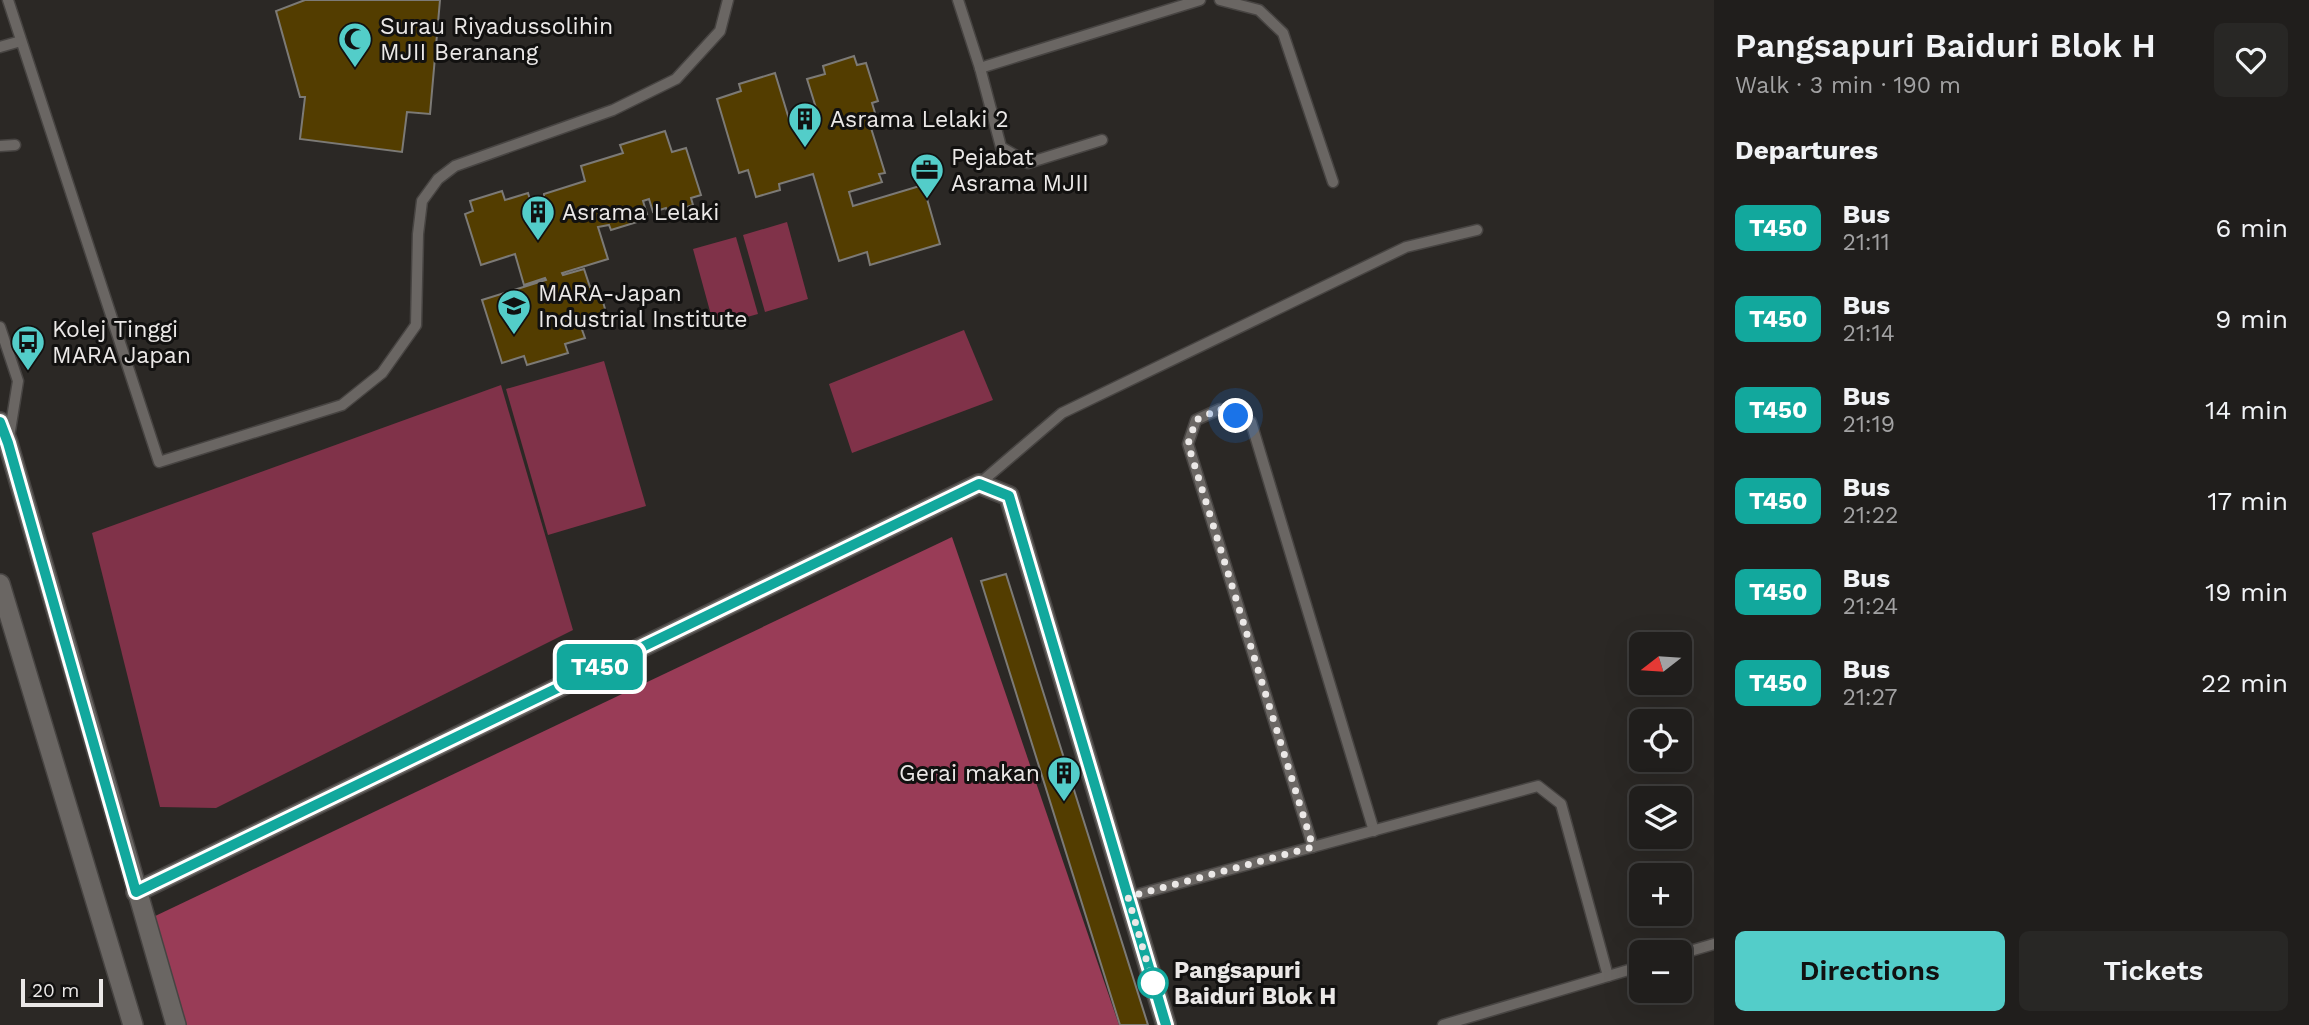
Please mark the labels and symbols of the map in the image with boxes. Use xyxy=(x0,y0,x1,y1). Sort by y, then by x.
place label: Surau Riyadussolihin MJII Beranang xyxy=(380,13,613,66)
mosque icon: Surau Riyadussolihin MJII Beranang xyxy=(336,20,374,69)
building icon: Asrama Lelaki 2 xyxy=(786,100,824,149)
place label: Asrama Lelaki 2 xyxy=(830,106,1009,133)
place label: Pejabat Asrama MJII xyxy=(951,144,1089,197)
office icon: Pejabat Asrama MJII xyxy=(908,151,946,200)
building icon: Asrama Lelaki xyxy=(519,193,557,242)
place label: Asrama Lelaki xyxy=(562,199,719,226)
place label: MARA-Japan Industrial Institute xyxy=(538,280,747,333)
school or university icon: MARA-Japan Industrial Institute xyxy=(495,287,533,336)
place label: Kolej Tinggi MARA Japan xyxy=(52,316,191,369)
bus stop icon: Kolej Tinggi MARA Japan xyxy=(9,323,47,372)
your location xyxy=(1218,398,1253,433)
north arrow xyxy=(1629,632,1692,695)
line badge: T450 xyxy=(551,644,649,690)
building icon: Gerai makan xyxy=(1045,754,1083,803)
place label: Gerai makan xyxy=(899,760,1040,787)
place label: Pangsapuri Baiduri Blok H xyxy=(1174,957,1336,1010)
marker: Pangsapuri Baiduri Blok H xyxy=(1138,968,1168,998)
scale bar xyxy=(21,976,103,1008)

